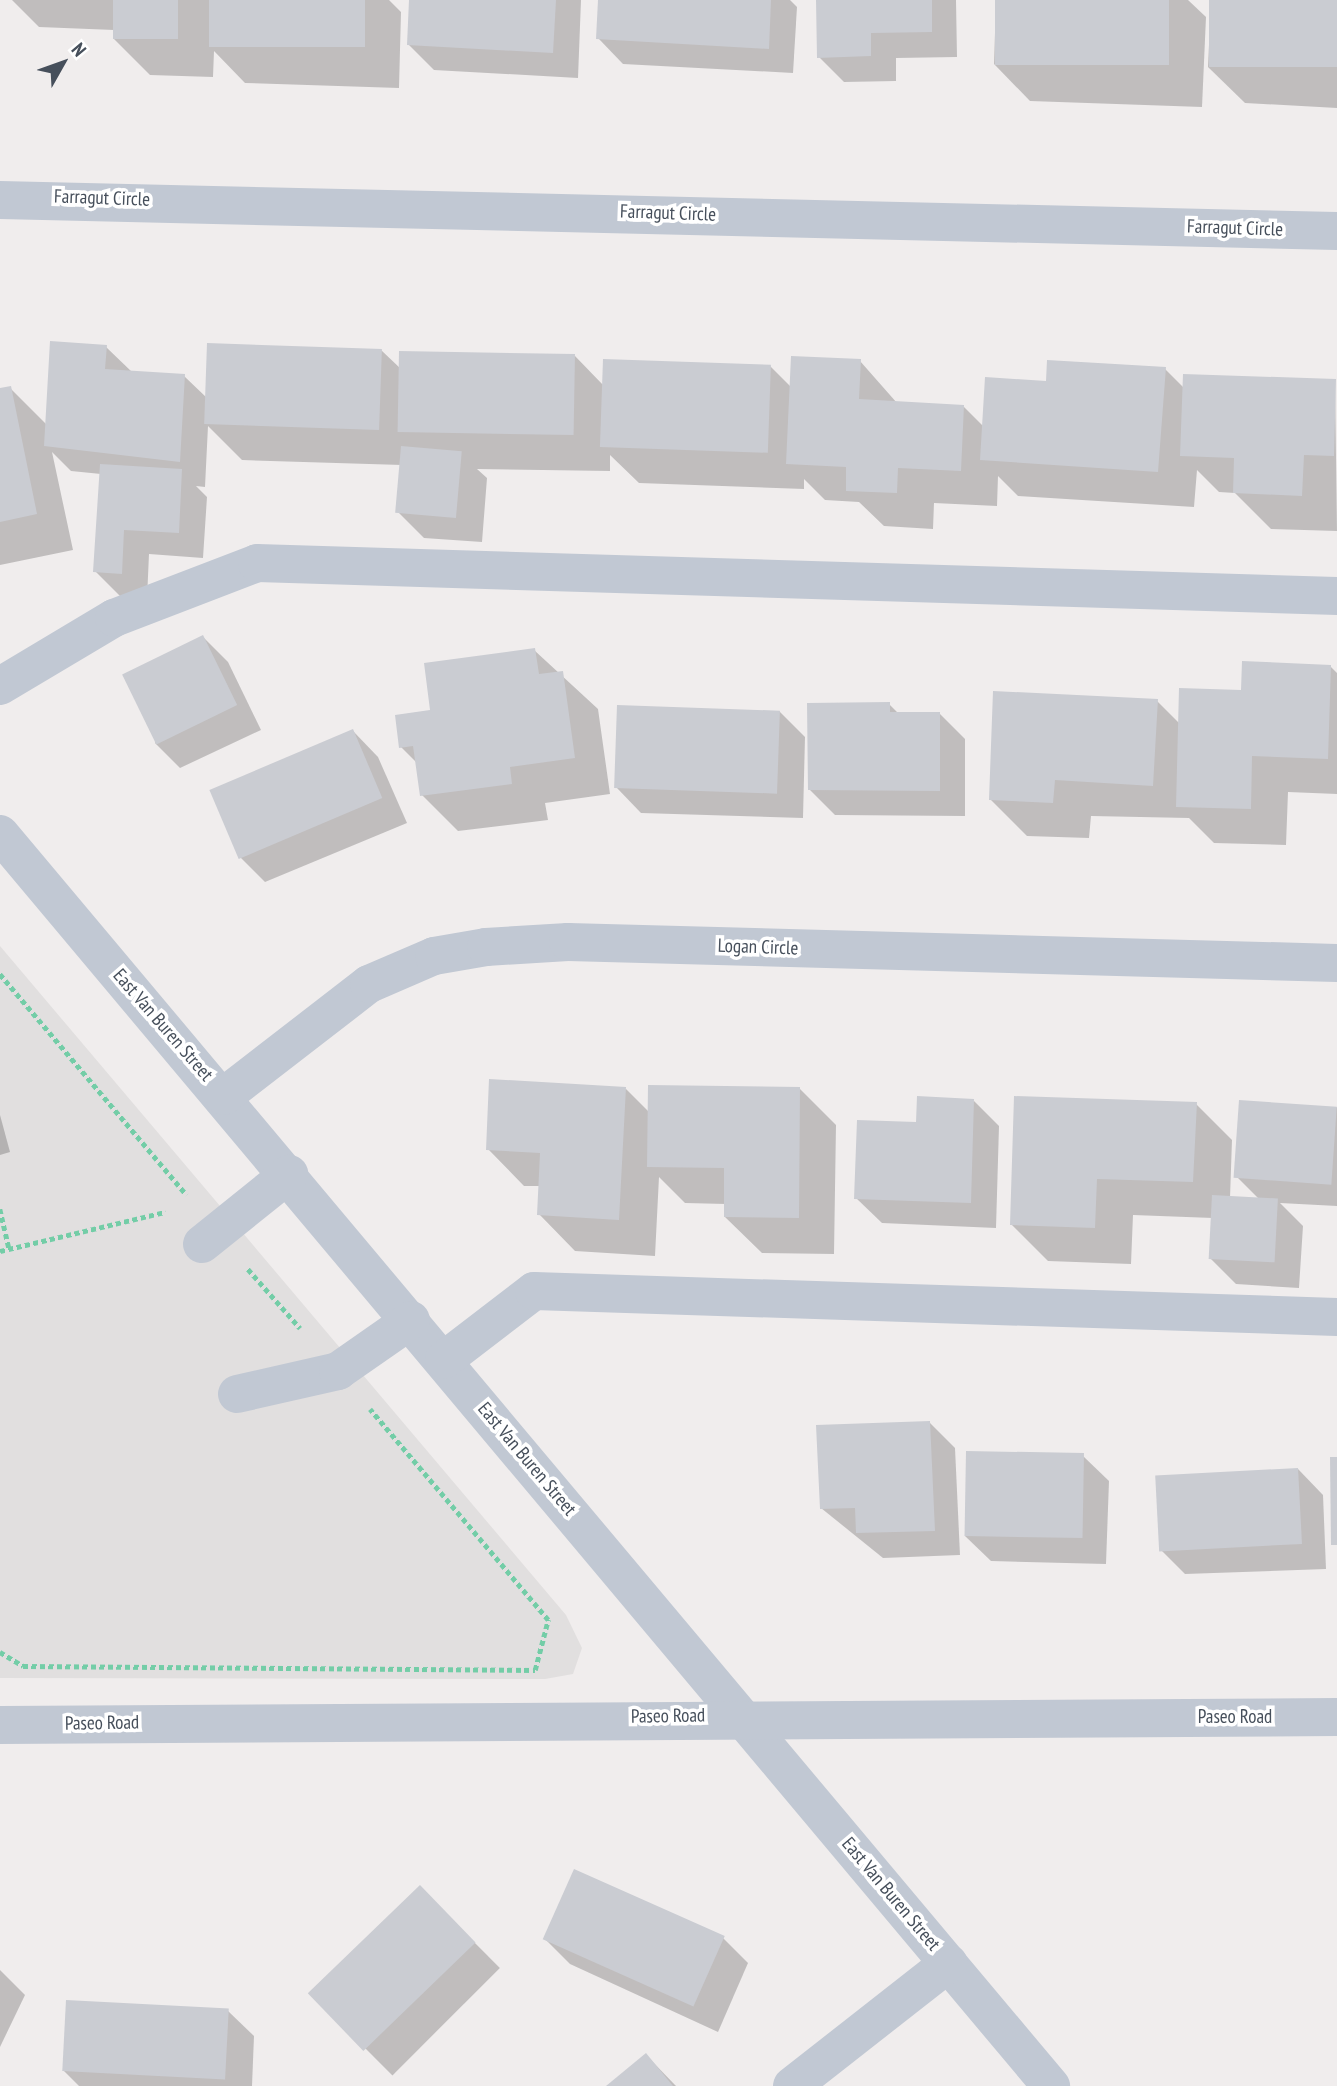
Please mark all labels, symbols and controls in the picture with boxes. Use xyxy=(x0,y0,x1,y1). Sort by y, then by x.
north arrow xyxy=(28,28,98,98)
text: N xyxy=(67,38,92,61)
street label: Farragut Circle xyxy=(54,185,150,211)
street label: Farragut Circle xyxy=(620,200,716,226)
street label: Farragut Circle xyxy=(1187,215,1283,241)
street label: Logan Circle xyxy=(717,934,799,960)
street label: East Van Buren Street xyxy=(108,964,218,1086)
street label: East Van Buren Street xyxy=(473,1398,581,1520)
street label: Paseo Road xyxy=(631,1704,705,1728)
street label: Paseo Road xyxy=(1198,1706,1272,1728)
street label: Paseo Road xyxy=(65,1711,139,1735)
street label: East Van Buren Street xyxy=(837,1833,945,1955)

